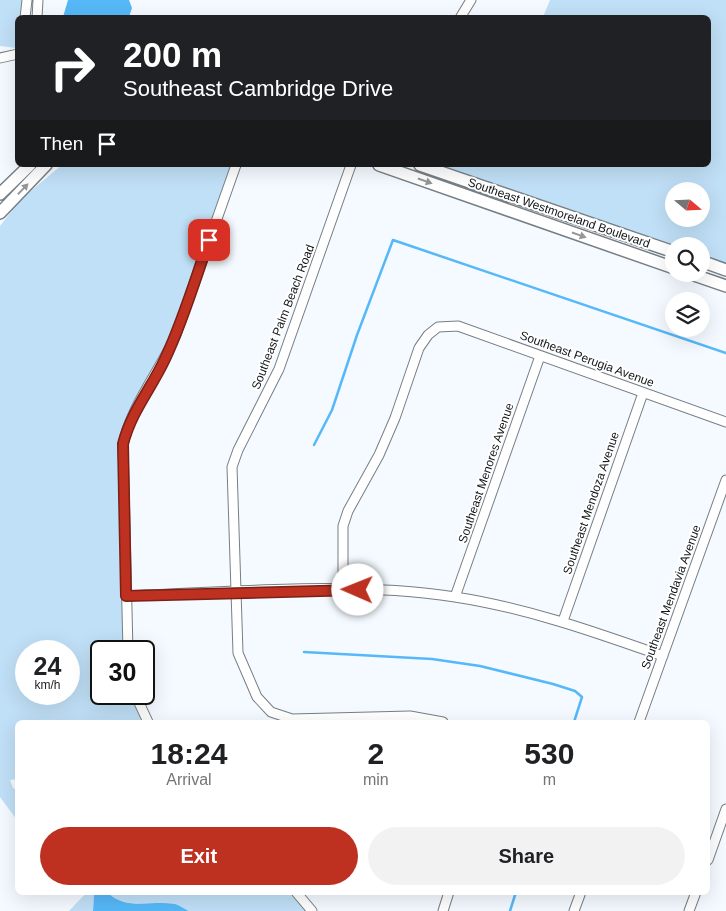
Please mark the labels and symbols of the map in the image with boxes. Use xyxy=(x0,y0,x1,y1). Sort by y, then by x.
street label: Southeast Westmoreland Boulevard xyxy=(466,175,652,251)
one-way arrow xyxy=(418,178,433,185)
north arrow xyxy=(665,182,710,228)
one-way arrow xyxy=(17,183,29,195)
pin xyxy=(188,219,230,261)
one-way arrow xyxy=(572,231,587,239)
street label: Southeast Palm Beach Road xyxy=(249,243,317,391)
street label: Southeast Perugia Avenue xyxy=(518,328,656,390)
street label: Southeast Menores Avenue xyxy=(455,401,517,545)
street label: Southeast Mendoza Avenue xyxy=(560,430,622,576)
street label: Southeast Mendavia Avenue xyxy=(638,523,704,671)
position arrow xyxy=(331,563,383,615)
speed limit sign: 30 xyxy=(90,640,155,705)

